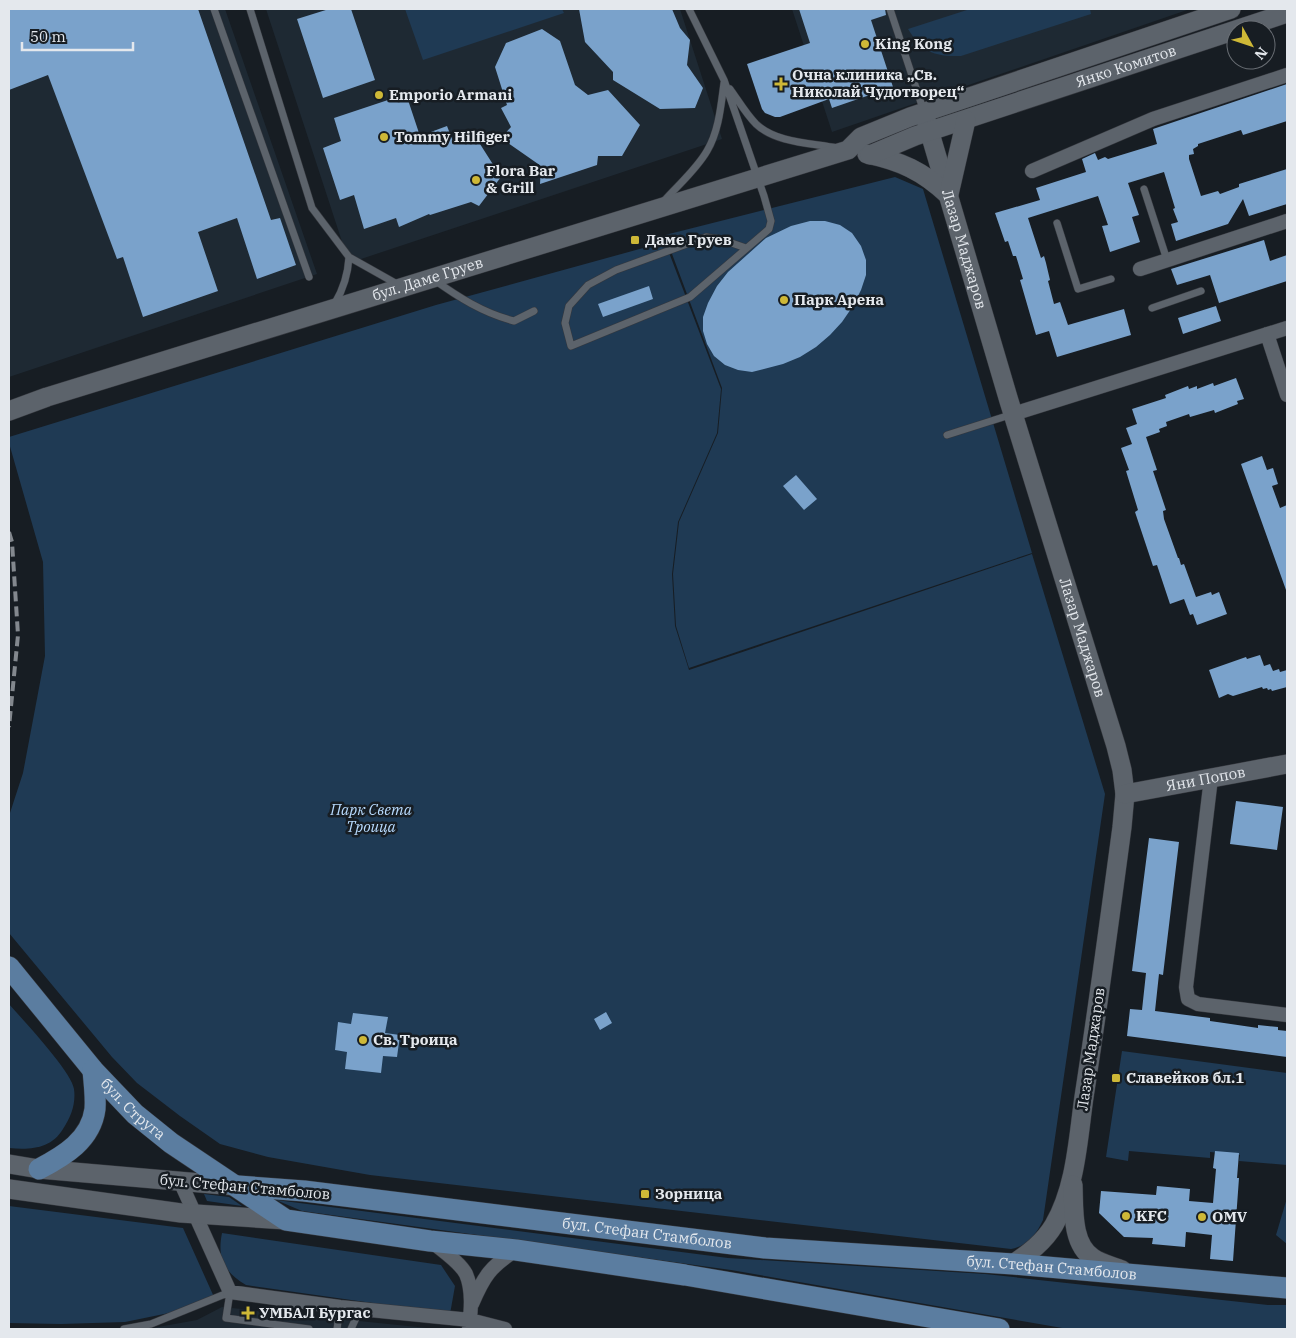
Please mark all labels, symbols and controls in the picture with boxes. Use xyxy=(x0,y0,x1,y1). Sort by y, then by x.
scale bar xyxy=(22,20,134,52)
north arrow xyxy=(1226,20,1276,70)
text: 50 m xyxy=(30,27,66,46)
place label: King Kong xyxy=(875,34,952,53)
marker: King Kong xyxy=(859,38,871,50)
street label: Янко Комитов xyxy=(1073,40,1178,91)
text: N xyxy=(1251,43,1271,63)
place label: Oчна клиника „Св. Николай Чудотворец“ xyxy=(792,65,965,101)
marker: Oчна клиника „Св. Николай Чудотворец“ xyxy=(774,77,788,91)
place label: Emporio Armani xyxy=(389,85,512,104)
marker: Emporio Armani xyxy=(373,89,385,101)
place label: Tommy Hilfiger xyxy=(394,127,511,146)
marker: Tommy Hilfiger xyxy=(378,131,390,143)
place label: Flora Bar & Grill xyxy=(486,161,556,197)
marker: Flora Bar & Grill xyxy=(470,174,482,186)
street label: Лазар Маджаров xyxy=(938,187,991,311)
place label: Даме Груев xyxy=(645,230,732,249)
marker: Даме Груев xyxy=(629,234,641,246)
street label: бул. Даме Груев xyxy=(370,252,485,304)
place label: Парк Арена xyxy=(794,290,884,309)
marker: Парк Арена xyxy=(778,294,790,306)
street label: Лазар Маджаров xyxy=(1055,575,1110,699)
street label: Яни Попов xyxy=(1164,762,1247,795)
park label: Парк Света Троица xyxy=(329,800,413,836)
street label: Лазар Маджаров xyxy=(1072,986,1109,1112)
place label: Св. Троица xyxy=(373,1030,458,1049)
marker: Св. Троица xyxy=(357,1034,369,1046)
place label: Славейков бл.1 xyxy=(1126,1068,1244,1087)
marker: Славейков бл.1 xyxy=(1110,1072,1122,1084)
street label: бул. Струга xyxy=(97,1074,170,1144)
street label: бул. Стефан Стамболов xyxy=(159,1170,331,1203)
place label: Зорница xyxy=(655,1184,723,1203)
marker: Зорница xyxy=(639,1188,651,1200)
place label: KFC xyxy=(1136,1206,1167,1225)
place label: OMV xyxy=(1212,1207,1248,1226)
marker: KFC xyxy=(1120,1210,1132,1222)
marker: OMV xyxy=(1196,1211,1208,1223)
street label: бул. Стефан Стамболов xyxy=(561,1213,733,1253)
street label: бул. Стефан Стамболов xyxy=(966,1251,1138,1284)
place label: УМБАЛ Бургас xyxy=(259,1303,370,1322)
marker: УМБАЛ Бургас xyxy=(241,1306,255,1320)

